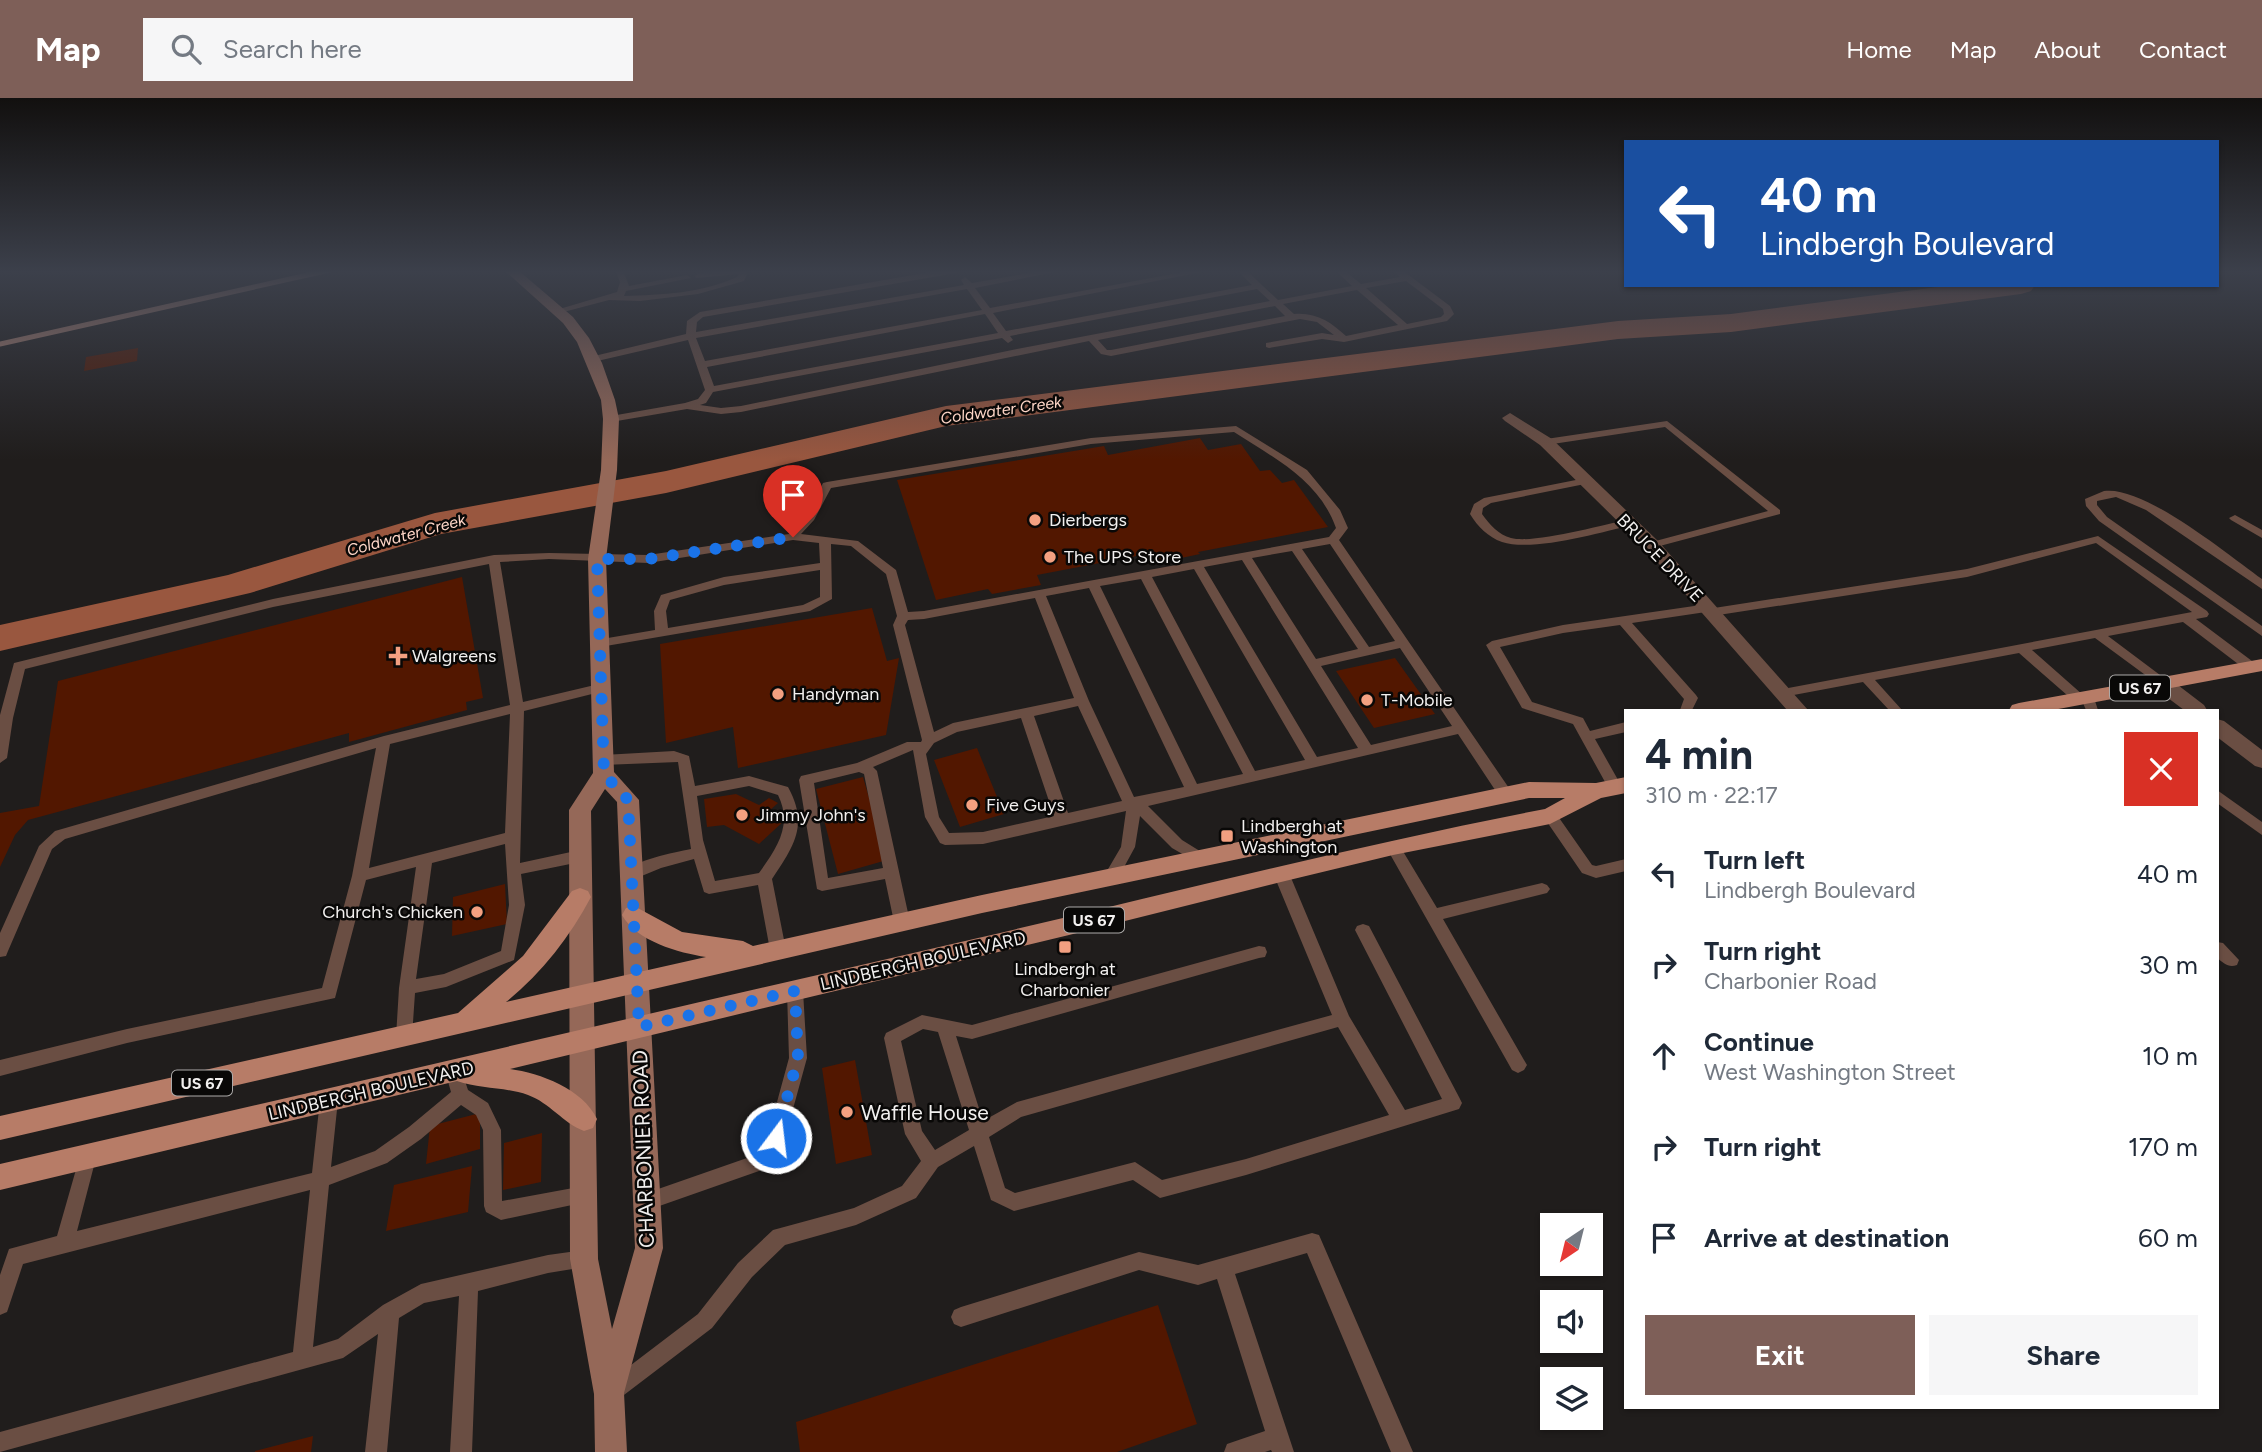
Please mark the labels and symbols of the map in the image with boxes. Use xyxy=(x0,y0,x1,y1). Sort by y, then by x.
water label: Coldwater Creek xyxy=(939,392,1064,428)
pin xyxy=(763,465,823,537)
place label: Dierbergs xyxy=(1049,509,1127,531)
street label: BRUCE DRIVE xyxy=(1612,509,1708,607)
water label: Coldwater Creek xyxy=(345,510,469,560)
marker: Dierbergs xyxy=(1027,512,1043,528)
place label: The UPS Store xyxy=(1064,546,1181,568)
marker: The UPS Store xyxy=(1042,549,1058,565)
place label: Walgreens xyxy=(412,645,496,667)
marker: Walgreens xyxy=(390,648,406,664)
road number: US 67 xyxy=(2110,676,2170,701)
place label: Handyman xyxy=(792,683,879,705)
marker: Handyman xyxy=(770,686,786,702)
place label: T-Mobile xyxy=(1381,689,1453,711)
marker: T-Mobile xyxy=(1359,692,1375,708)
place label: Five Guys xyxy=(986,794,1065,816)
marker: Five Guys xyxy=(964,797,980,813)
place label: Jimmy John's xyxy=(756,804,866,826)
marker: Jimmy John's xyxy=(734,807,750,823)
place label: Lindbergh at Washington xyxy=(1241,815,1343,858)
marker: Lindbergh at Washington xyxy=(1219,828,1235,844)
place label: Church's Chicken xyxy=(322,901,463,923)
marker: Church's Chicken xyxy=(469,904,485,920)
road number: US 67 xyxy=(1064,908,1124,932)
street label: LINDBERGH BOULEVARD xyxy=(818,927,1028,995)
marker: Lindbergh at Charbonier xyxy=(1057,939,1073,955)
place label: Lindbergh at Charbonier xyxy=(1014,958,1116,1001)
street label: CHARBONIER ROAD xyxy=(627,1050,659,1248)
street label: LINDBERGH BOULEVARD xyxy=(266,1057,476,1125)
road number: US 67 xyxy=(172,1071,232,1096)
place label: Waffle House xyxy=(861,1100,989,1125)
position arrow xyxy=(739,1101,813,1175)
marker: Waffle House xyxy=(839,1104,855,1120)
north arrow xyxy=(1540,1213,1603,1276)

